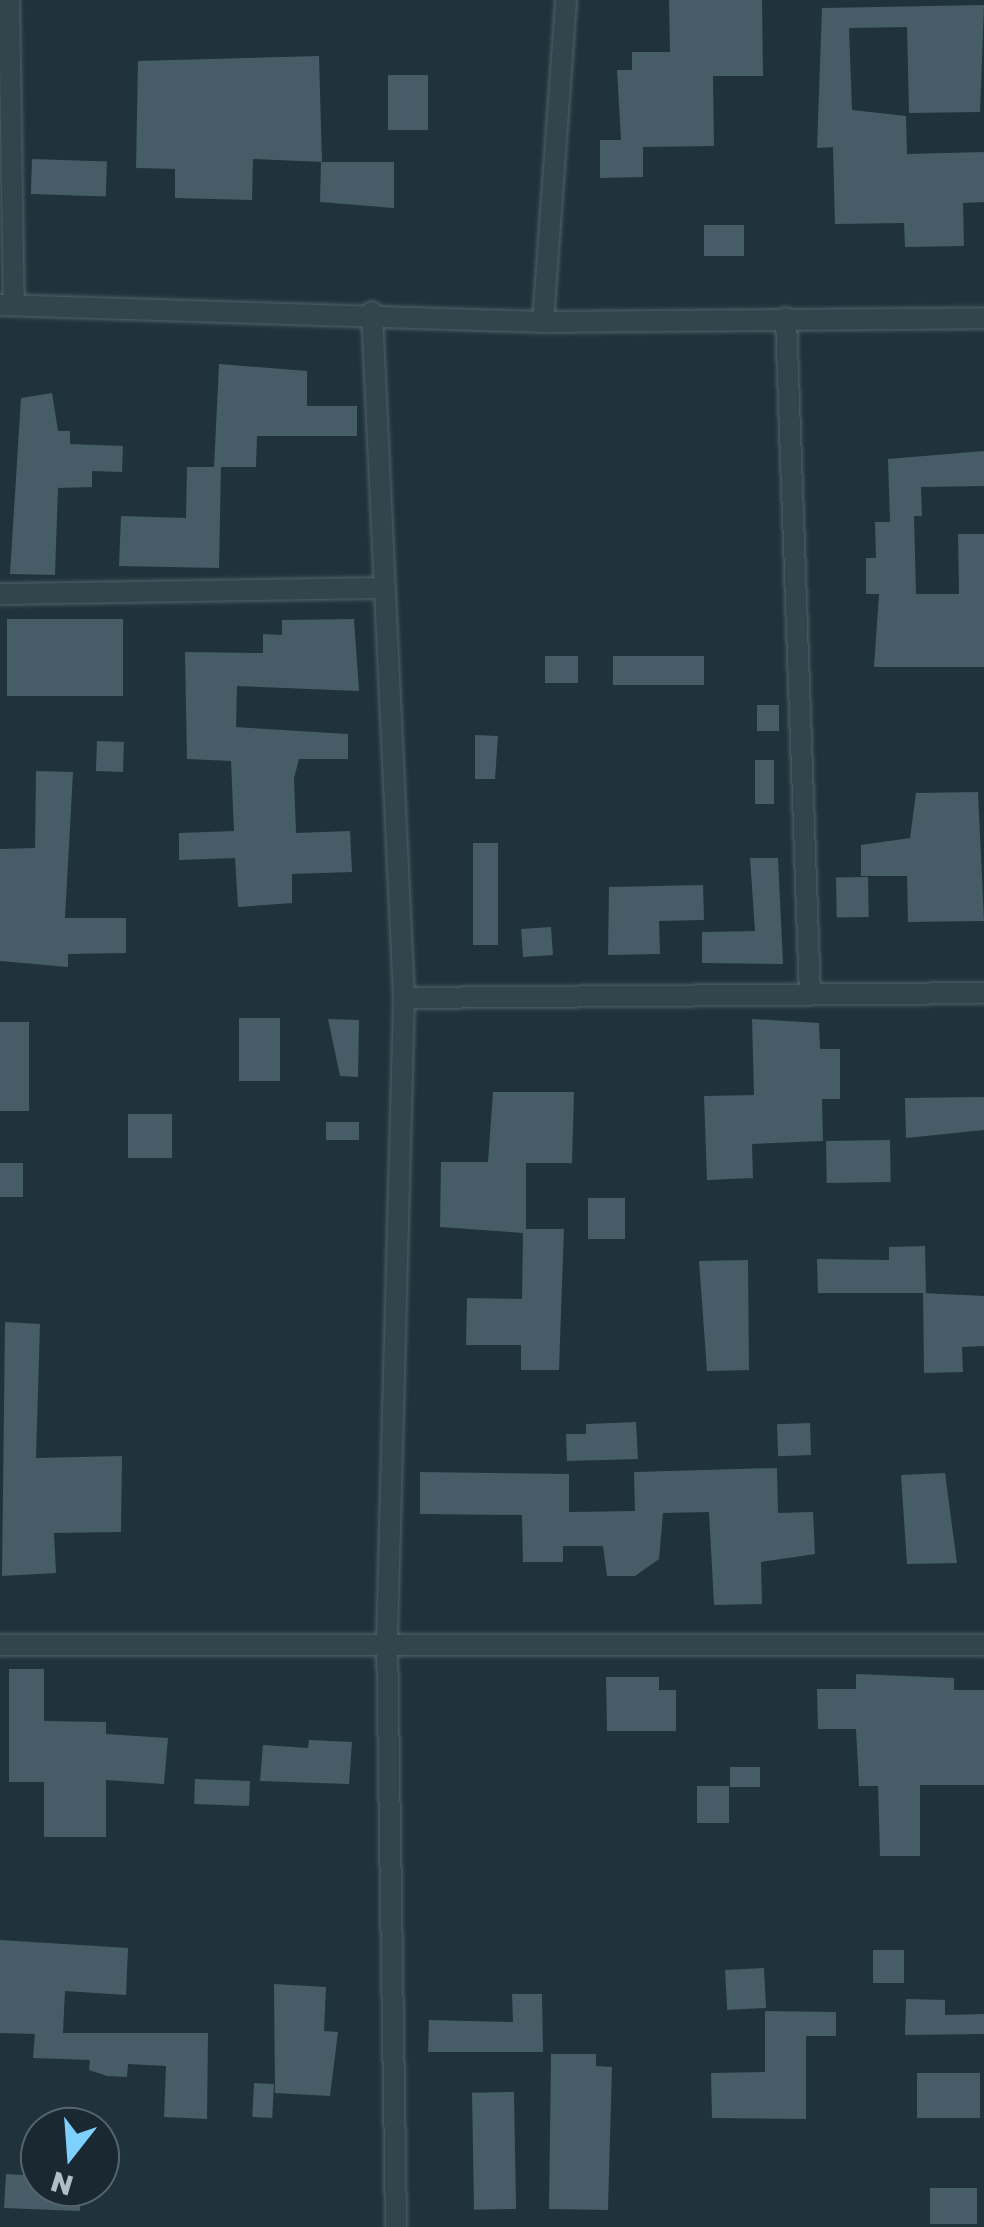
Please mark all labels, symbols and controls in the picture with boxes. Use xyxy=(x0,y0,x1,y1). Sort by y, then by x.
north arrow xyxy=(20,2107,120,2207)
text: N xyxy=(47,2165,77,2203)

